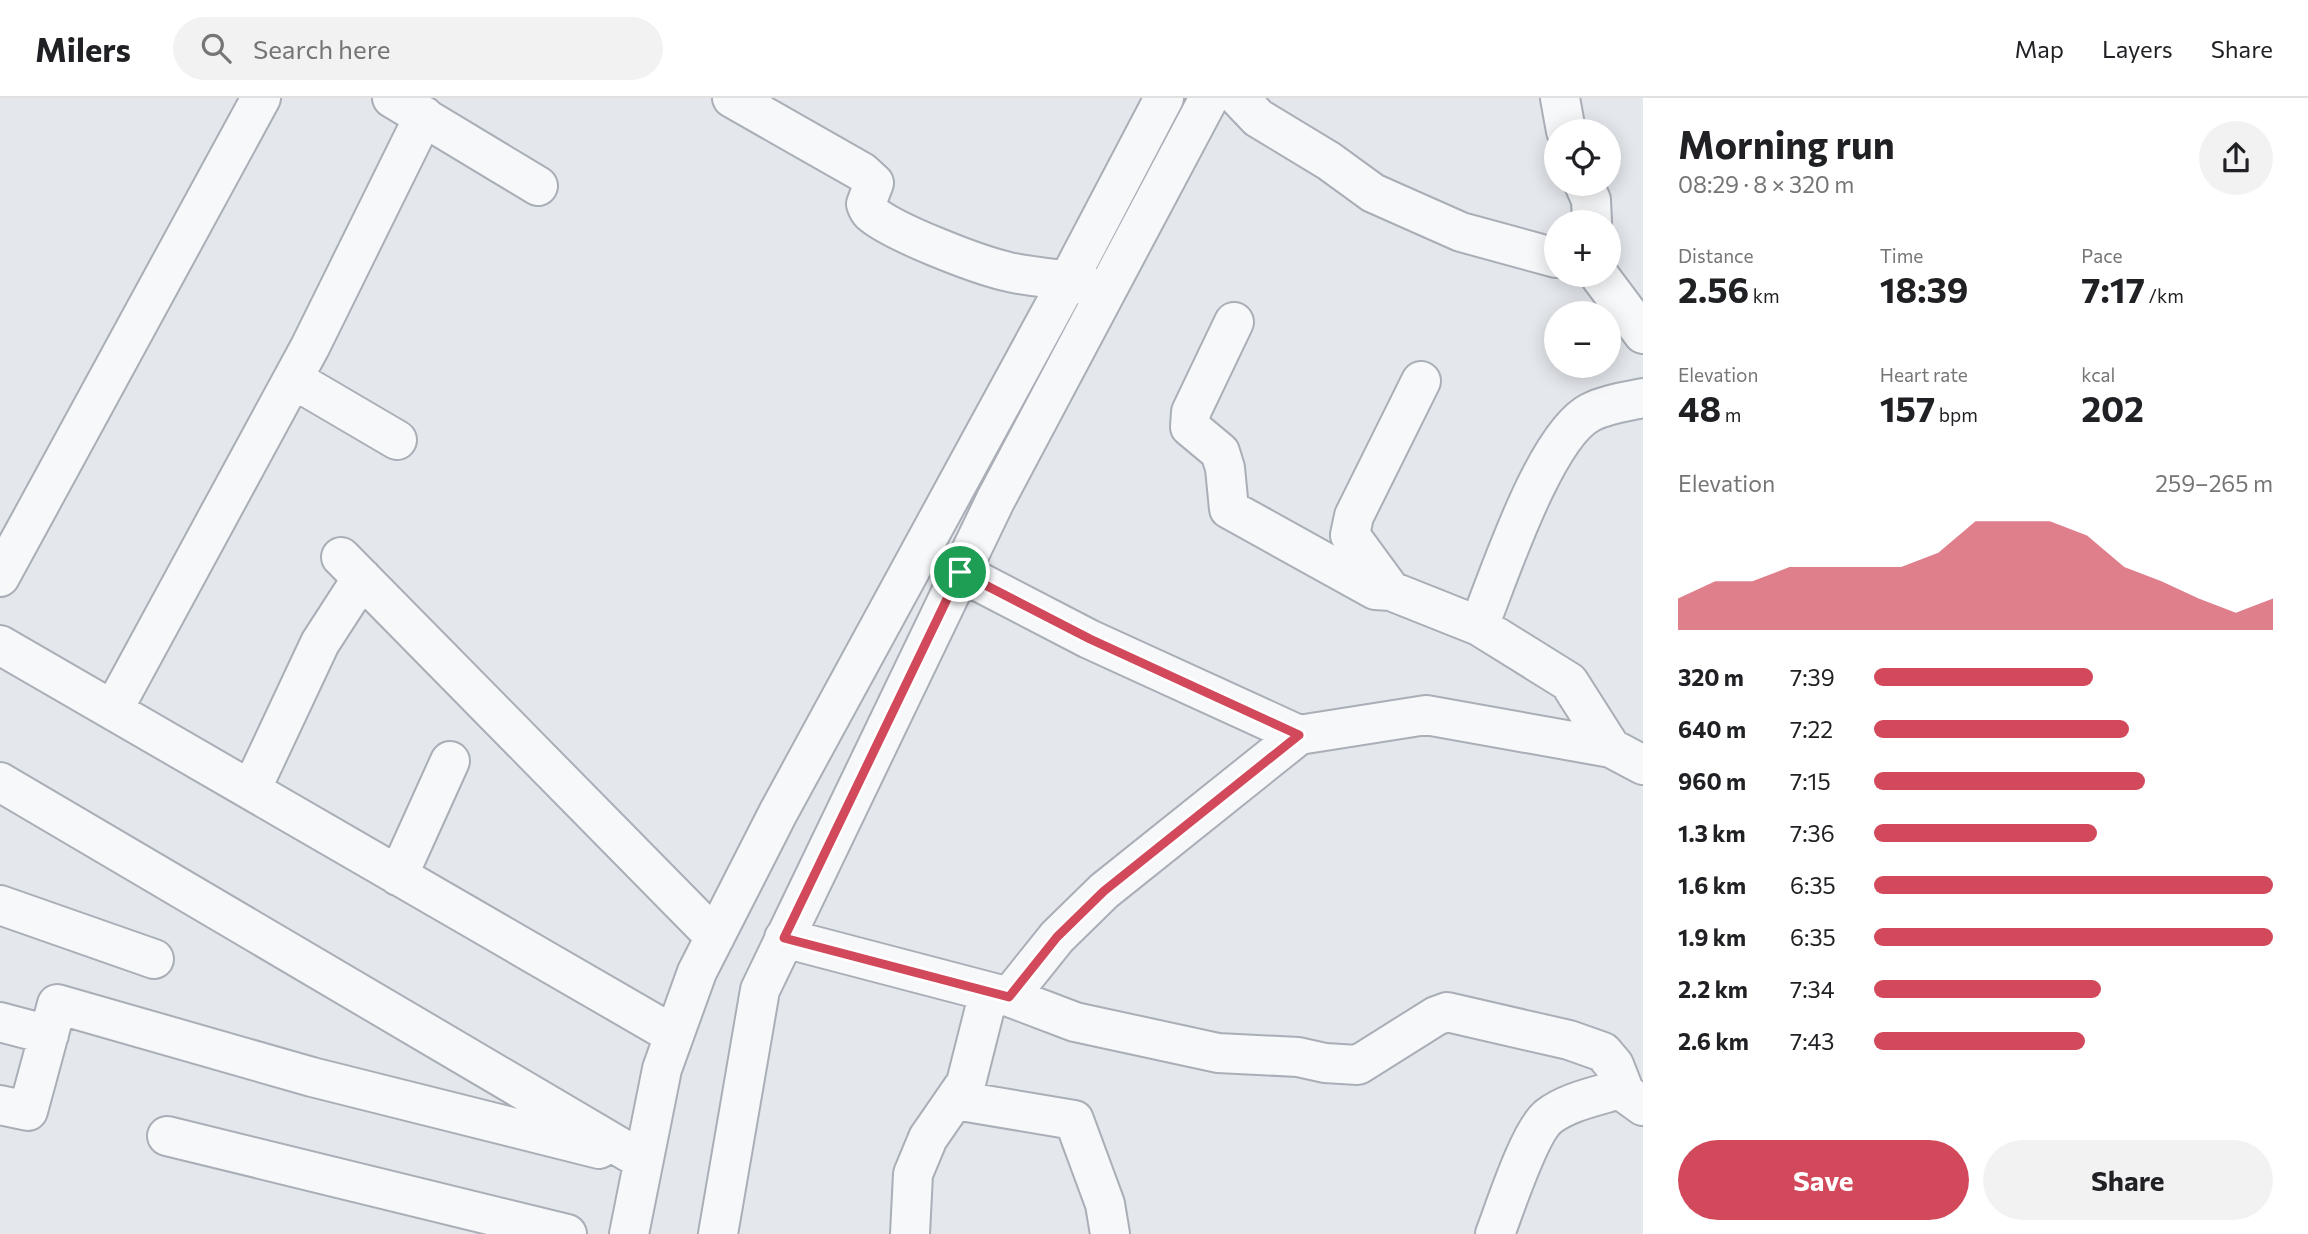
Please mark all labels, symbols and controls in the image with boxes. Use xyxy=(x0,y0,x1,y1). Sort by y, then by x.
search box xyxy=(173,17,663,80)
text: Milers xyxy=(35,28,131,69)
icon: search xyxy=(197,29,235,67)
text: Search here xyxy=(253,33,390,64)
text: Map xyxy=(2015,34,2064,63)
text: Layers xyxy=(2102,34,2173,63)
text: Share xyxy=(2211,34,2273,63)
map controls xyxy=(1544,119,1621,378)
button: locate xyxy=(1544,119,1621,196)
text: Morning run xyxy=(1678,120,1895,167)
button: share xyxy=(2199,121,2273,195)
text: 08:29 · 8 × 320 m xyxy=(1678,170,1854,198)
button: + xyxy=(1544,210,1621,287)
text: Distance xyxy=(1678,244,1754,267)
text: Time xyxy=(1880,244,1923,267)
text: Pace xyxy=(2081,244,2123,267)
text: 2.56 xyxy=(1678,267,1749,310)
text: 18:39 xyxy=(1880,267,1968,310)
text: 7:17 xyxy=(2081,267,2145,310)
text: km xyxy=(1749,284,1780,307)
text: /km xyxy=(2145,284,2184,307)
button: − xyxy=(1544,301,1621,378)
text: Elevation xyxy=(1678,363,1758,386)
text: Heart rate xyxy=(1880,363,1968,386)
text: kcal xyxy=(2081,363,2115,386)
text: 48 xyxy=(1678,386,1721,429)
text: 157 xyxy=(1880,386,1935,429)
text: 202 xyxy=(2081,386,2144,429)
text: m xyxy=(1721,403,1741,426)
text: bpm xyxy=(1935,403,1978,426)
text: Elevation xyxy=(1678,469,1775,497)
text: 259–265 m xyxy=(2155,469,2273,497)
pin xyxy=(930,542,990,602)
icon: arrive xyxy=(941,553,979,591)
text: 320 m xyxy=(1678,663,1744,691)
text: 7:39 xyxy=(1790,663,1835,691)
text: 640 m xyxy=(1678,715,1746,743)
text: 7:22 xyxy=(1790,715,1833,743)
text: 960 m xyxy=(1678,767,1746,795)
text: 7:15 xyxy=(1790,767,1831,795)
text: 1.3 km xyxy=(1678,819,1746,847)
text: 7:36 xyxy=(1790,819,1835,847)
text: 1.6 km xyxy=(1678,871,1746,899)
text: 6:35 xyxy=(1790,871,1836,899)
text: 1.9 km xyxy=(1678,923,1746,951)
text: 6:35 xyxy=(1790,923,1836,951)
text: 2.2 km xyxy=(1678,975,1748,1003)
text: 7:34 xyxy=(1790,975,1835,1003)
text: 2.6 km xyxy=(1678,1027,1749,1055)
text: 7:43 xyxy=(1790,1027,1835,1055)
button: Save xyxy=(1678,1140,1969,1220)
button: Share xyxy=(1983,1140,2273,1220)

